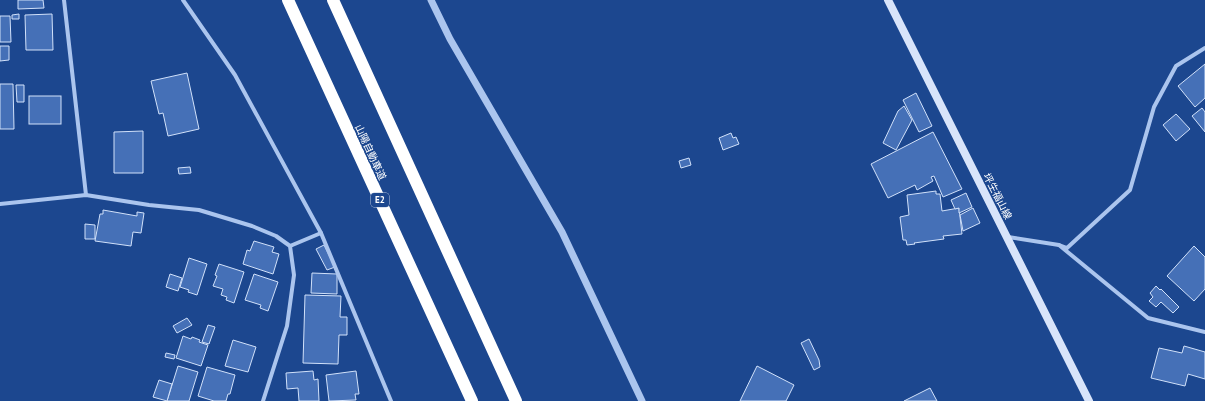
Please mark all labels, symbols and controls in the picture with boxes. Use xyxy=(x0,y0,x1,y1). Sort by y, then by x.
street label: 山陽自動車道 xyxy=(352,122,389,182)
street label: 坪生福山線 xyxy=(980,171,1015,221)
road number: E2 xyxy=(371,193,389,207)

